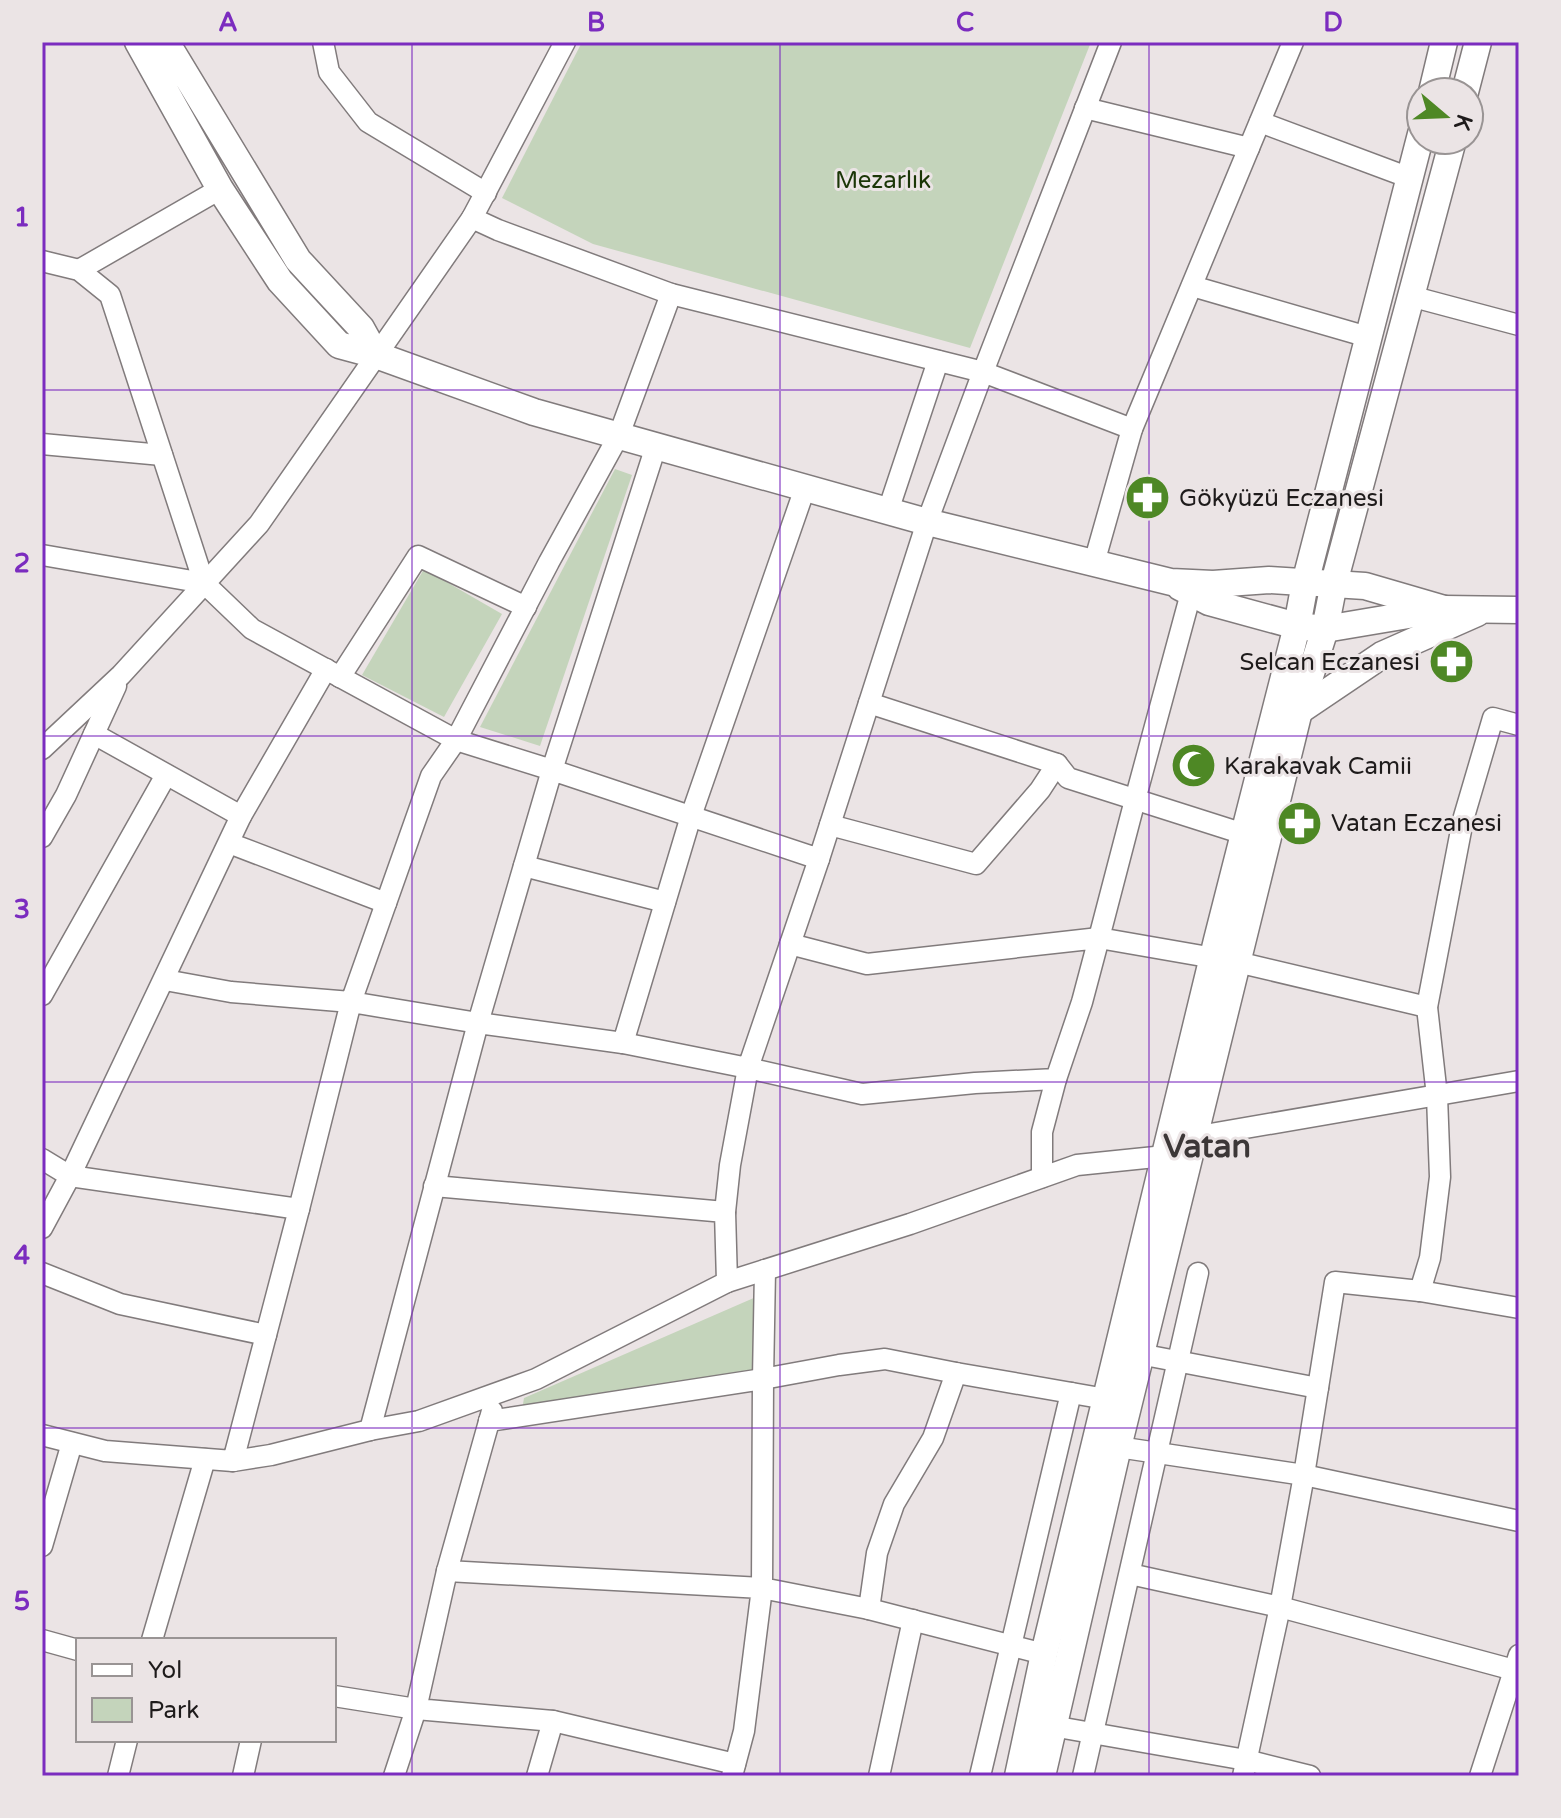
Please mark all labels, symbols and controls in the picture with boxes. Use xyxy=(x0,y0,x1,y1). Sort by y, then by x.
text: A xyxy=(218,7,238,38)
text: B xyxy=(587,7,605,38)
text: C xyxy=(956,7,974,38)
text: D xyxy=(1323,7,1343,38)
north arrow xyxy=(1405,76,1485,156)
text: K xyxy=(1448,111,1478,134)
park label: Mezarlık xyxy=(835,166,931,195)
text: 1 xyxy=(14,202,30,233)
pharmacy icon: Gökyüzü Eczanesi xyxy=(1124,474,1172,522)
place label: Gökyüzü Eczanesi xyxy=(1179,484,1384,513)
text: 2 xyxy=(14,548,30,579)
pharmacy icon: Selcan Eczanesi xyxy=(1427,638,1475,686)
place label: Selcan Eczanesi xyxy=(1240,648,1420,677)
mosque icon: Karakavak Camii xyxy=(1169,742,1217,790)
place label: Karakavak Camii xyxy=(1224,752,1412,781)
pharmacy icon: Vatan Eczanesi xyxy=(1276,799,1324,847)
place label: Vatan Eczanesi xyxy=(1331,809,1502,838)
text: 3 xyxy=(14,894,30,925)
district label: Vatan xyxy=(1163,1128,1251,1166)
text: 4 xyxy=(14,1240,30,1271)
text: 5 xyxy=(14,1586,30,1617)
legend xyxy=(76,1638,336,1742)
text: Yol xyxy=(148,1656,182,1685)
text: Park xyxy=(148,1696,199,1725)

